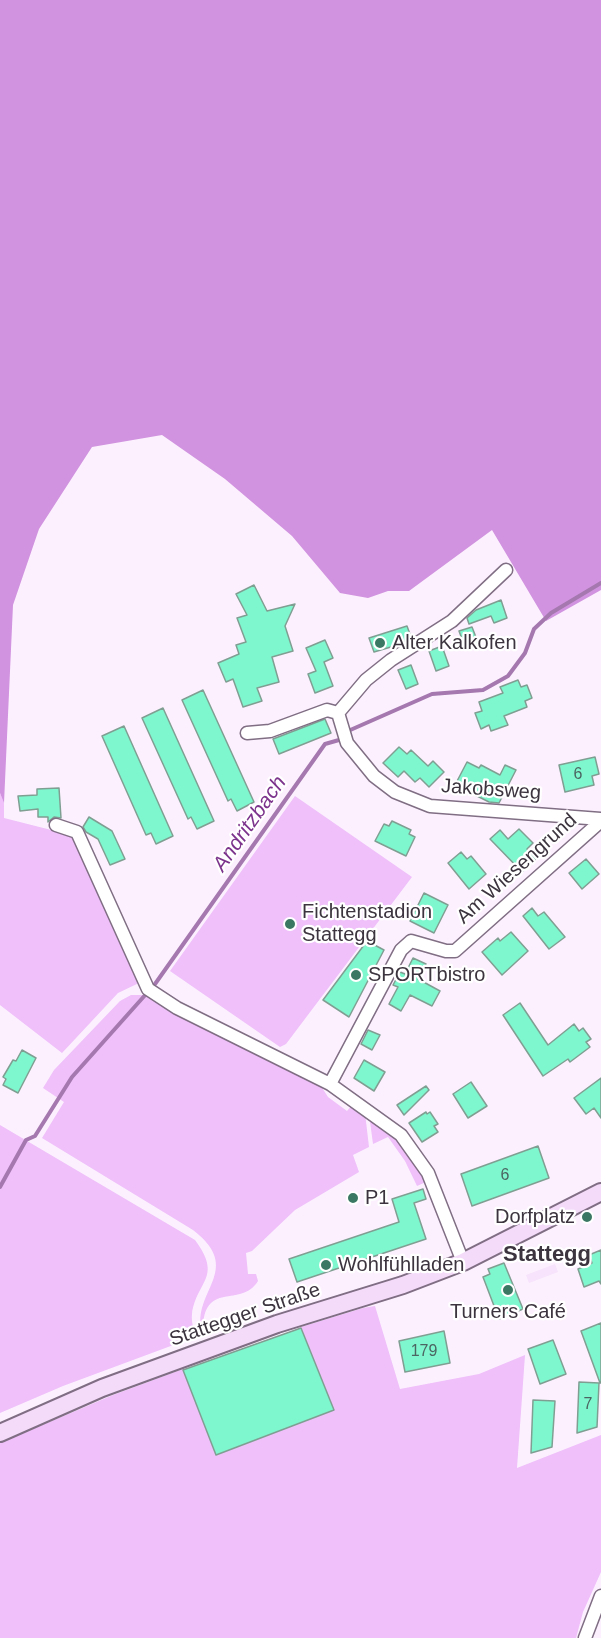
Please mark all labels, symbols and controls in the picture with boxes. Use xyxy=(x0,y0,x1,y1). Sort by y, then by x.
place label: Alter Kalkofen xyxy=(392,631,517,655)
marker: Alter Kalkofen xyxy=(373,636,387,650)
house number: 6 xyxy=(574,765,582,785)
water label: Andritzbach xyxy=(208,771,292,877)
street label: Jakobsweg xyxy=(440,775,542,805)
street label: Am Wiesengrund xyxy=(452,809,582,929)
place label: Fichtenstadion Stattegg xyxy=(302,900,432,947)
marker: Fichtenstadion Stattegg xyxy=(283,917,297,931)
place label: SPORTbistro xyxy=(368,963,485,987)
marker: SPORTbistro xyxy=(349,968,363,982)
house number: 6 xyxy=(501,1166,509,1186)
place label: P1 xyxy=(365,1186,389,1210)
marker: P1 xyxy=(346,1191,360,1205)
place label: Dorfplatz xyxy=(495,1205,575,1229)
marker: Dorfplatz xyxy=(580,1210,594,1224)
district label: Stattegg xyxy=(503,1242,591,1268)
place label: Wohlfühlladen xyxy=(338,1253,464,1277)
marker: Wohlfühlladen xyxy=(319,1258,333,1272)
street label: Stattegger Straße xyxy=(166,1278,324,1352)
marker: Turners Café xyxy=(501,1283,515,1297)
place label: Turners Café xyxy=(450,1300,566,1324)
house number: 179 xyxy=(411,1342,437,1362)
house number: 7 xyxy=(584,1395,592,1415)

